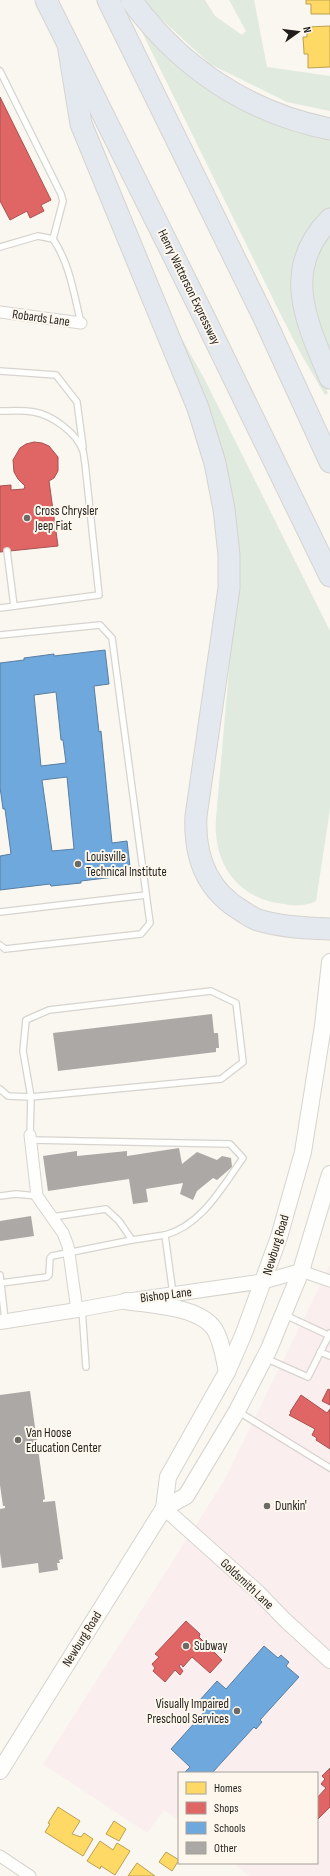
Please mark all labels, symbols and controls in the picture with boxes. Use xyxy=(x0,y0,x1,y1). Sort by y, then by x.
north arrow xyxy=(278,12,318,52)
text: N xyxy=(300,25,314,34)
street label: Henry Watterson Expressway xyxy=(154,227,224,347)
street label: Robards Lane xyxy=(11,306,71,330)
place label: Cross Chrysler Jeep Fiat xyxy=(34,503,98,534)
marker: Cross Chrysler Jeep Fiat xyxy=(22,513,32,523)
place label: Louisville Technical Institute xyxy=(86,849,167,880)
marker: Louisville Technical Institute xyxy=(73,859,83,869)
street label: Newburg Road xyxy=(259,1213,293,1277)
street label: Bishop Lane xyxy=(139,1284,193,1306)
place label: Van Hoose Education Center xyxy=(26,1425,102,1456)
marker: Van Hoose Education Center xyxy=(13,1435,23,1445)
place label: Dunkin' xyxy=(275,1498,307,1514)
marker: Dunkin' xyxy=(262,1501,272,1511)
street label: Goldsmith Lane xyxy=(217,1555,277,1613)
street label: Newburg Road xyxy=(59,1608,105,1670)
place label: Subway xyxy=(194,1638,227,1654)
marker: Subway xyxy=(181,1641,191,1651)
place label: Visually Impaired Preschool Services xyxy=(147,1696,229,1727)
marker: Visually Impaired Preschool Services xyxy=(232,1706,242,1716)
legend xyxy=(178,1772,318,1864)
text: Homes xyxy=(214,1781,242,1796)
text: Shops xyxy=(214,1801,239,1816)
text: Schools xyxy=(214,1821,246,1836)
text: Other xyxy=(214,1841,238,1856)

